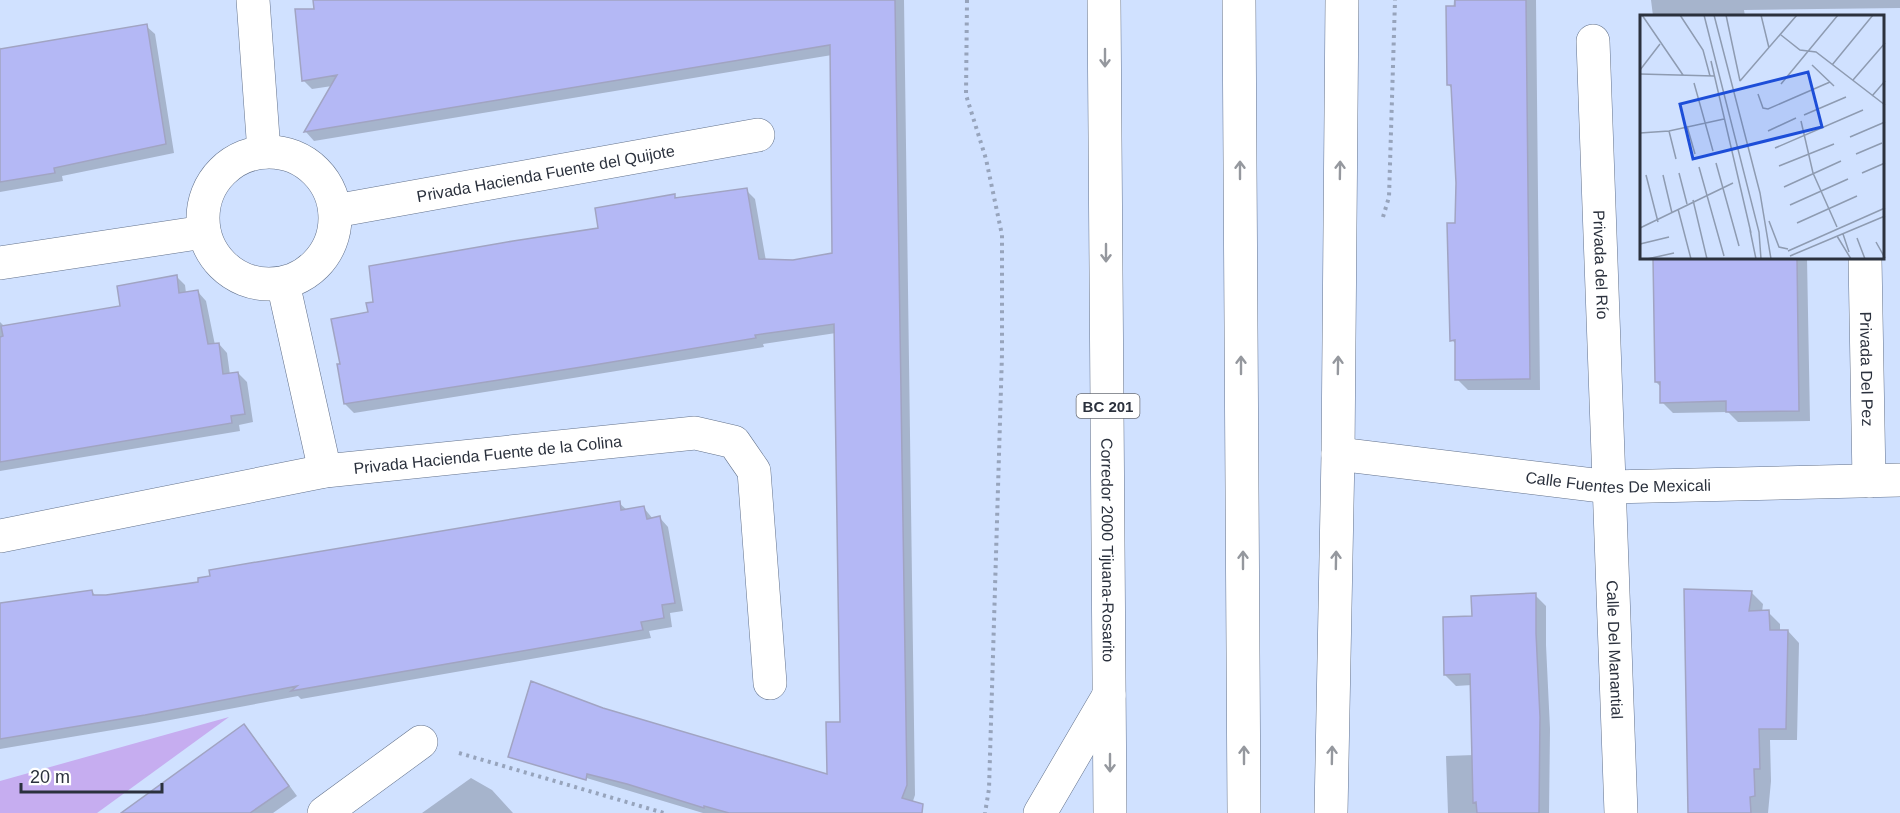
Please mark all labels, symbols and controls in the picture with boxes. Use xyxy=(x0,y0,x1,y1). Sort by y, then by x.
inset map xyxy=(1640,15,1885,260)
one-way arrow xyxy=(1099,48,1111,68)
street label: Privada Hacienda Fuente del Quijote xyxy=(415,142,676,205)
one-way arrow xyxy=(1234,160,1246,180)
one-way arrow xyxy=(1334,160,1346,180)
street label: Privada del Río xyxy=(1591,210,1612,320)
one-way arrow xyxy=(1100,243,1112,263)
street label: Privada Del Pez xyxy=(1857,311,1877,427)
one-way arrow xyxy=(1236,355,1247,375)
one-way arrow xyxy=(1332,355,1344,375)
road number: BC 201 xyxy=(1076,394,1140,418)
street label: Privada Hacienda Fuente de la Colina xyxy=(353,432,623,477)
street label: Corredor 2000 Tijuana-Rosarito xyxy=(1099,438,1117,662)
street label: Calle Fuentes De Mexicali xyxy=(1525,468,1711,496)
one-way arrow xyxy=(1237,550,1249,570)
one-way arrow xyxy=(1330,550,1341,570)
street label: Calle Del Manantial xyxy=(1604,580,1626,719)
one-way arrow xyxy=(1238,745,1250,765)
one-way arrow xyxy=(1326,745,1338,765)
one-way arrow xyxy=(1104,753,1116,773)
scale bar xyxy=(21,756,162,794)
text: 20 m xyxy=(30,767,70,787)

